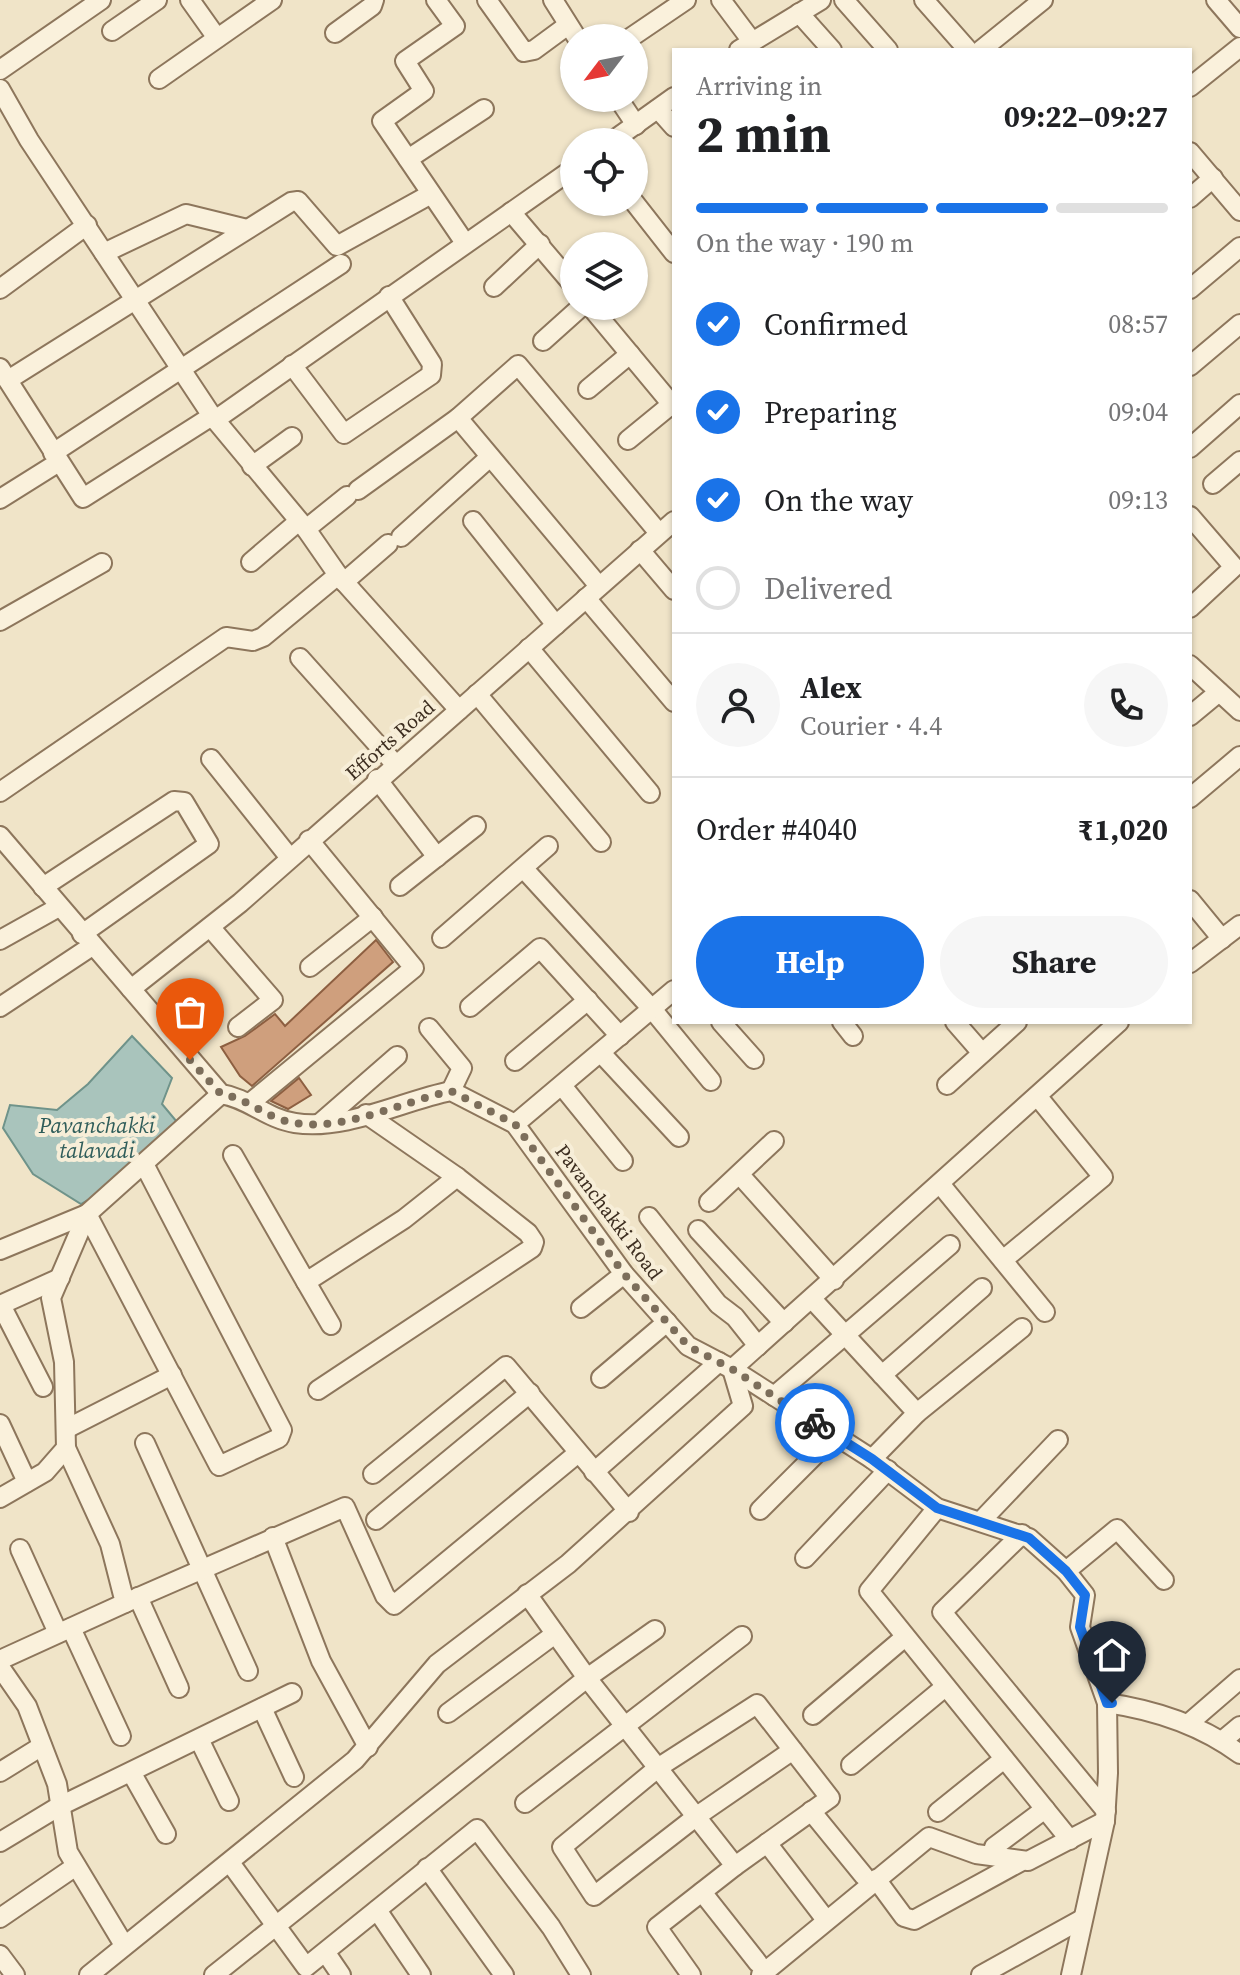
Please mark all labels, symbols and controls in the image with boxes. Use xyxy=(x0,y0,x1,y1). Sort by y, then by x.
north arrow xyxy=(560,24,648,112)
map controls xyxy=(560,24,648,320)
text: Arriving in xyxy=(696,68,822,104)
text: 09:22–09:27 xyxy=(1004,96,1168,137)
text: 2 min xyxy=(696,98,831,169)
button: locate xyxy=(560,128,648,216)
text: On the way · 190 m xyxy=(696,225,914,261)
button: layers xyxy=(560,232,648,320)
icon: check xyxy=(696,302,740,346)
text: Confirmed xyxy=(764,304,908,345)
text: 08:57 xyxy=(1108,306,1168,342)
icon: check xyxy=(696,390,740,434)
text: Preparing xyxy=(764,392,897,433)
text: 09:04 xyxy=(1108,394,1168,430)
icon: check xyxy=(696,478,740,522)
text: On the way xyxy=(764,480,913,521)
text: 09:13 xyxy=(1108,482,1168,518)
text: Delivered xyxy=(764,568,892,609)
button: person xyxy=(696,663,780,747)
button: phone xyxy=(1084,663,1168,747)
text: Alex xyxy=(800,667,862,708)
street label: Efforts Road xyxy=(339,693,441,787)
text: Courier · 4.4 xyxy=(800,708,942,744)
text: Order #4040 xyxy=(696,809,857,850)
text: ₹1,020 xyxy=(1078,809,1168,850)
button: Help xyxy=(696,916,924,1008)
button: Share xyxy=(940,916,1168,1008)
pin xyxy=(156,978,224,1060)
icon: bag xyxy=(168,990,212,1034)
water label: Pavanchakki talavadi xyxy=(38,1110,156,1165)
street label: Pavanchakki Road xyxy=(549,1138,670,1286)
courier xyxy=(775,1383,855,1463)
icon: bike xyxy=(793,1401,837,1445)
pin xyxy=(1078,1621,1146,1703)
icon: home xyxy=(1090,1633,1134,1677)

